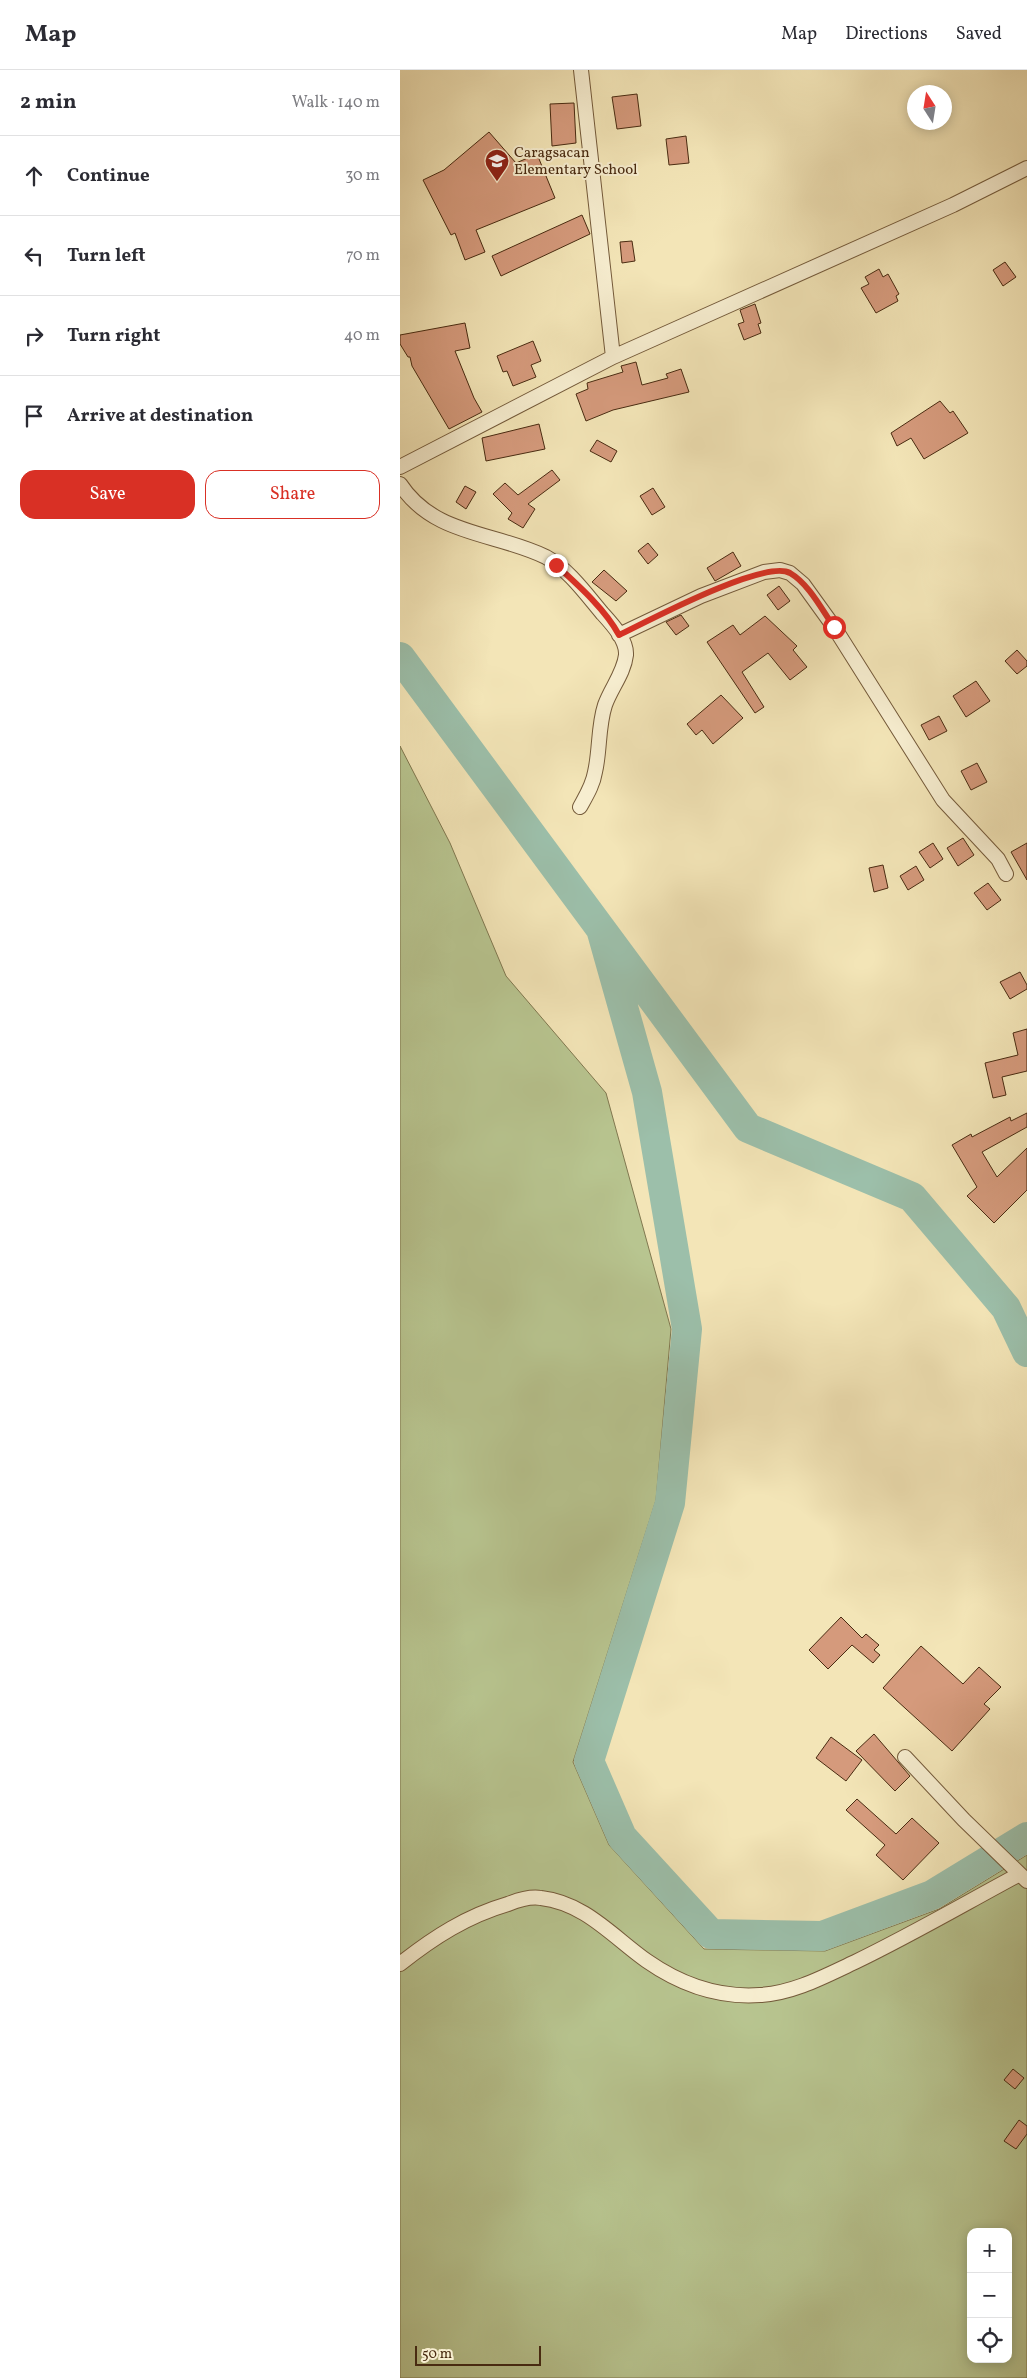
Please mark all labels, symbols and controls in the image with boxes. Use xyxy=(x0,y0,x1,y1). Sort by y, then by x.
text: Map xyxy=(25,18,76,52)
text: Map xyxy=(781,22,817,47)
text: Directions xyxy=(845,22,928,47)
text: Saved xyxy=(956,22,1002,47)
north arrow xyxy=(907,85,952,130)
text: 2 min xyxy=(20,88,77,117)
text: Walk · 140 m xyxy=(292,92,380,114)
place label: Caragsacan Elementary School xyxy=(514,143,637,181)
school or university icon: Caragsacan Elementary School xyxy=(484,148,510,182)
icon: ahead xyxy=(20,162,48,190)
text: Continue xyxy=(67,163,150,189)
text: 30 m xyxy=(345,165,380,187)
icon: left xyxy=(20,242,48,270)
text: Turn left xyxy=(67,243,146,269)
text: 70 m xyxy=(346,245,380,267)
icon: right xyxy=(20,322,48,350)
text: Turn right xyxy=(67,323,160,349)
text: 40 m xyxy=(344,325,380,347)
icon: arrive xyxy=(20,402,48,430)
text: Arrive at destination xyxy=(67,403,253,429)
button: Save xyxy=(20,470,195,519)
button: Share xyxy=(205,470,380,519)
route end xyxy=(545,554,568,577)
route start xyxy=(823,616,846,639)
map controls xyxy=(967,2228,1012,2363)
button: + xyxy=(967,2228,1012,2273)
button: − xyxy=(967,2273,1012,2318)
button: locate xyxy=(967,2318,1012,2363)
scale bar xyxy=(415,2343,541,2366)
text: 50 m xyxy=(422,2345,452,2364)

